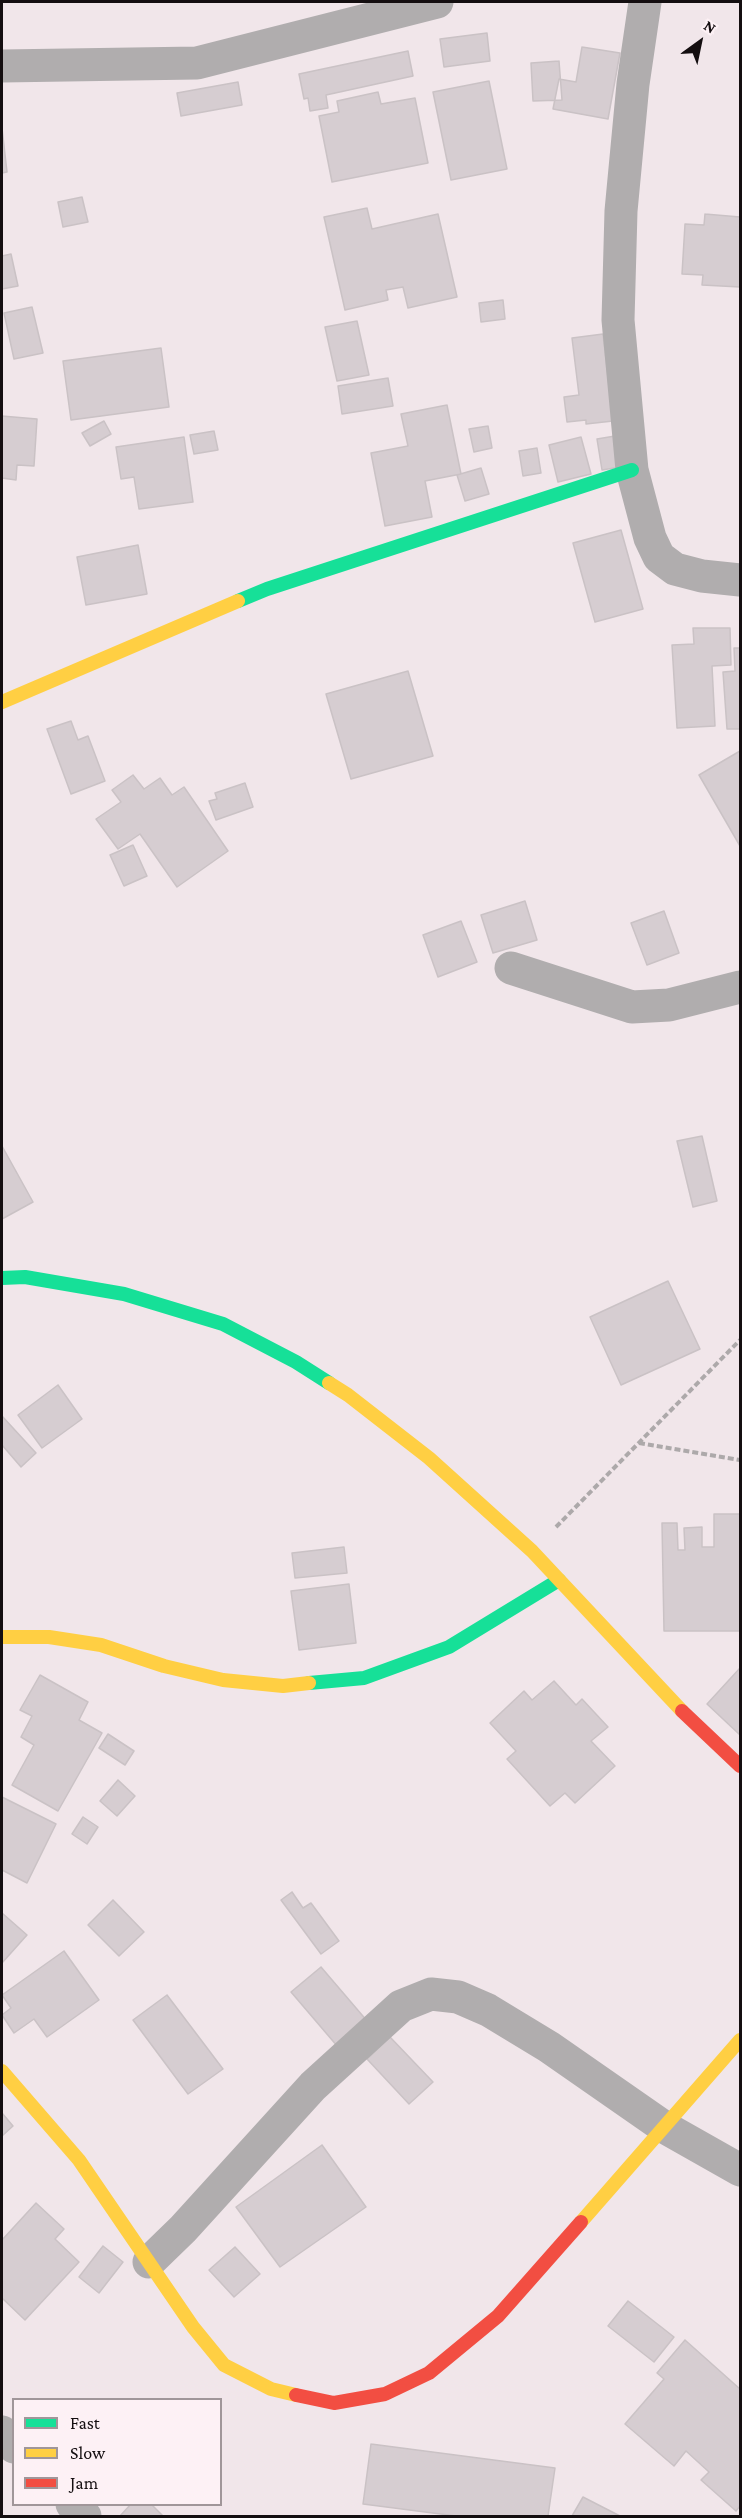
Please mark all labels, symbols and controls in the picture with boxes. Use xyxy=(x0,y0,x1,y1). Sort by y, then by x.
north arrow xyxy=(670,12,730,72)
text: N xyxy=(701,16,719,37)
legend xyxy=(12,2398,222,2506)
text: Fast xyxy=(70,2413,100,2433)
text: Slow xyxy=(70,2443,105,2463)
text: Jam xyxy=(70,2473,98,2493)

